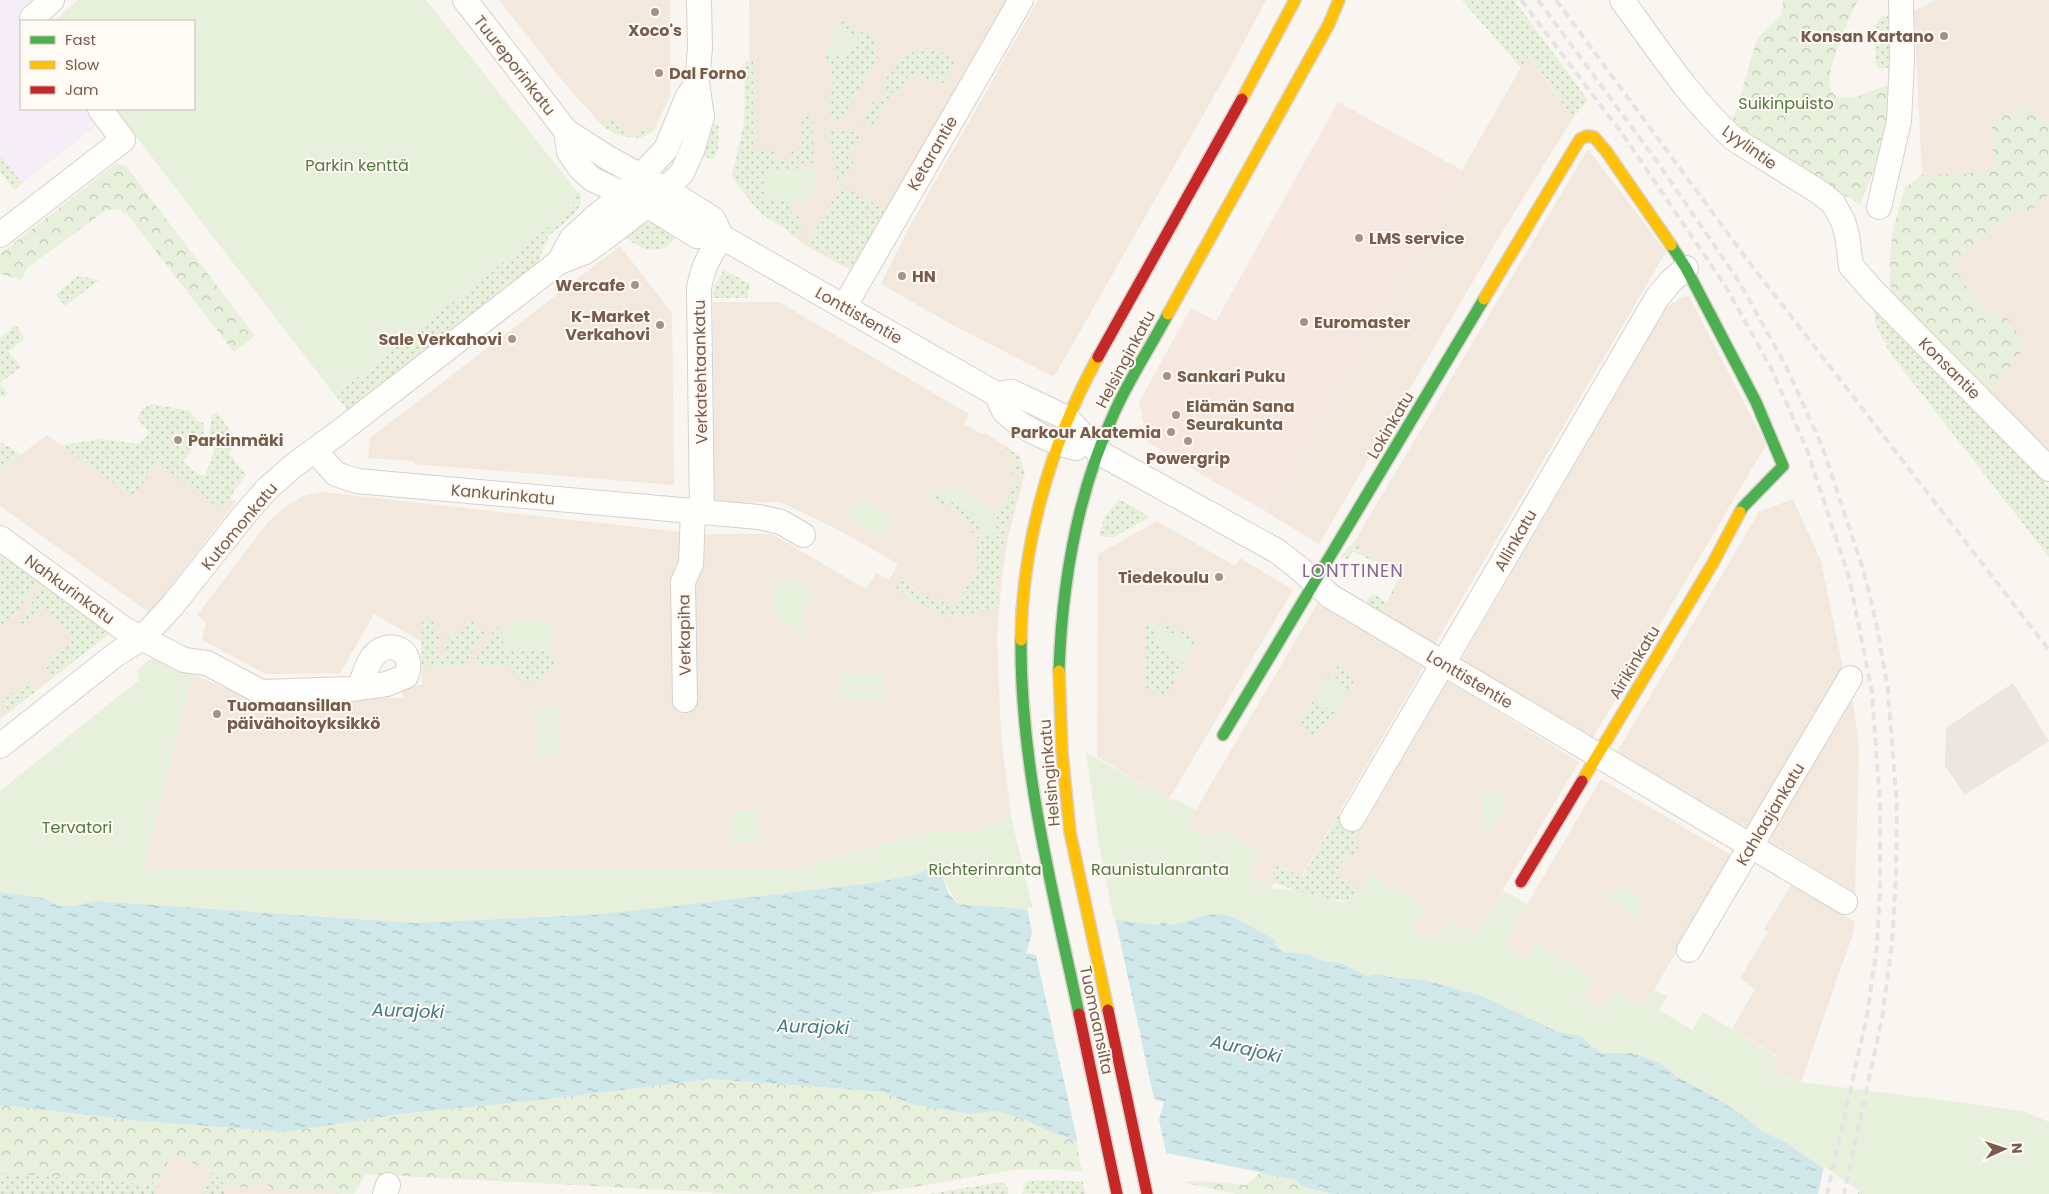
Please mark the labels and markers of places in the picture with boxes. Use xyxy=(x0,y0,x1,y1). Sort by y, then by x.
marker: Xoco's xyxy=(649,6,661,18)
place label: Xoco's xyxy=(628,19,682,42)
place label: Konsan Kartano xyxy=(1801,25,1934,48)
marker: Konsan Kartano xyxy=(1938,30,1950,42)
place label: Dal Forno xyxy=(669,62,746,85)
marker: Dal Forno xyxy=(653,67,665,79)
place label: LMS service xyxy=(1369,227,1465,250)
marker: LMS service xyxy=(1353,232,1365,244)
place label: HN xyxy=(912,265,936,288)
marker: HN xyxy=(896,270,908,282)
place label: Wercafe xyxy=(555,274,625,297)
marker: Wercafe xyxy=(629,279,641,291)
place label: K-Market Verkahovi xyxy=(565,305,650,346)
place label: Euromaster xyxy=(1314,311,1411,334)
marker: Euromaster xyxy=(1298,316,1310,328)
marker: K-Market Verkahovi xyxy=(654,319,666,331)
place label: Sale Verkahovi xyxy=(378,328,502,351)
marker: Sale Verkahovi xyxy=(506,333,518,345)
place label: Sankari Puku xyxy=(1177,365,1286,388)
marker: Sankari Puku xyxy=(1161,370,1173,382)
place label: Elämän Sana Seurakunta xyxy=(1186,395,1295,436)
marker: Elämän Sana Seurakunta xyxy=(1170,409,1182,421)
place label: Parkour Akatemia xyxy=(1011,421,1161,444)
marker: Parkour Akatemia xyxy=(1165,426,1177,438)
place label: Parkinmäki xyxy=(188,429,284,452)
marker: Parkinmäki xyxy=(172,434,184,446)
marker: Powergrip xyxy=(1182,435,1194,447)
place label: Powergrip xyxy=(1146,447,1230,470)
place label: Tiedekoulu xyxy=(1118,566,1209,589)
marker: Tiedekoulu xyxy=(1213,571,1225,583)
place label: Tuomaansillan päivähoitoyksikkö xyxy=(227,694,380,735)
marker: Tuomaansillan päivähoitoyksikkö xyxy=(211,708,223,720)

